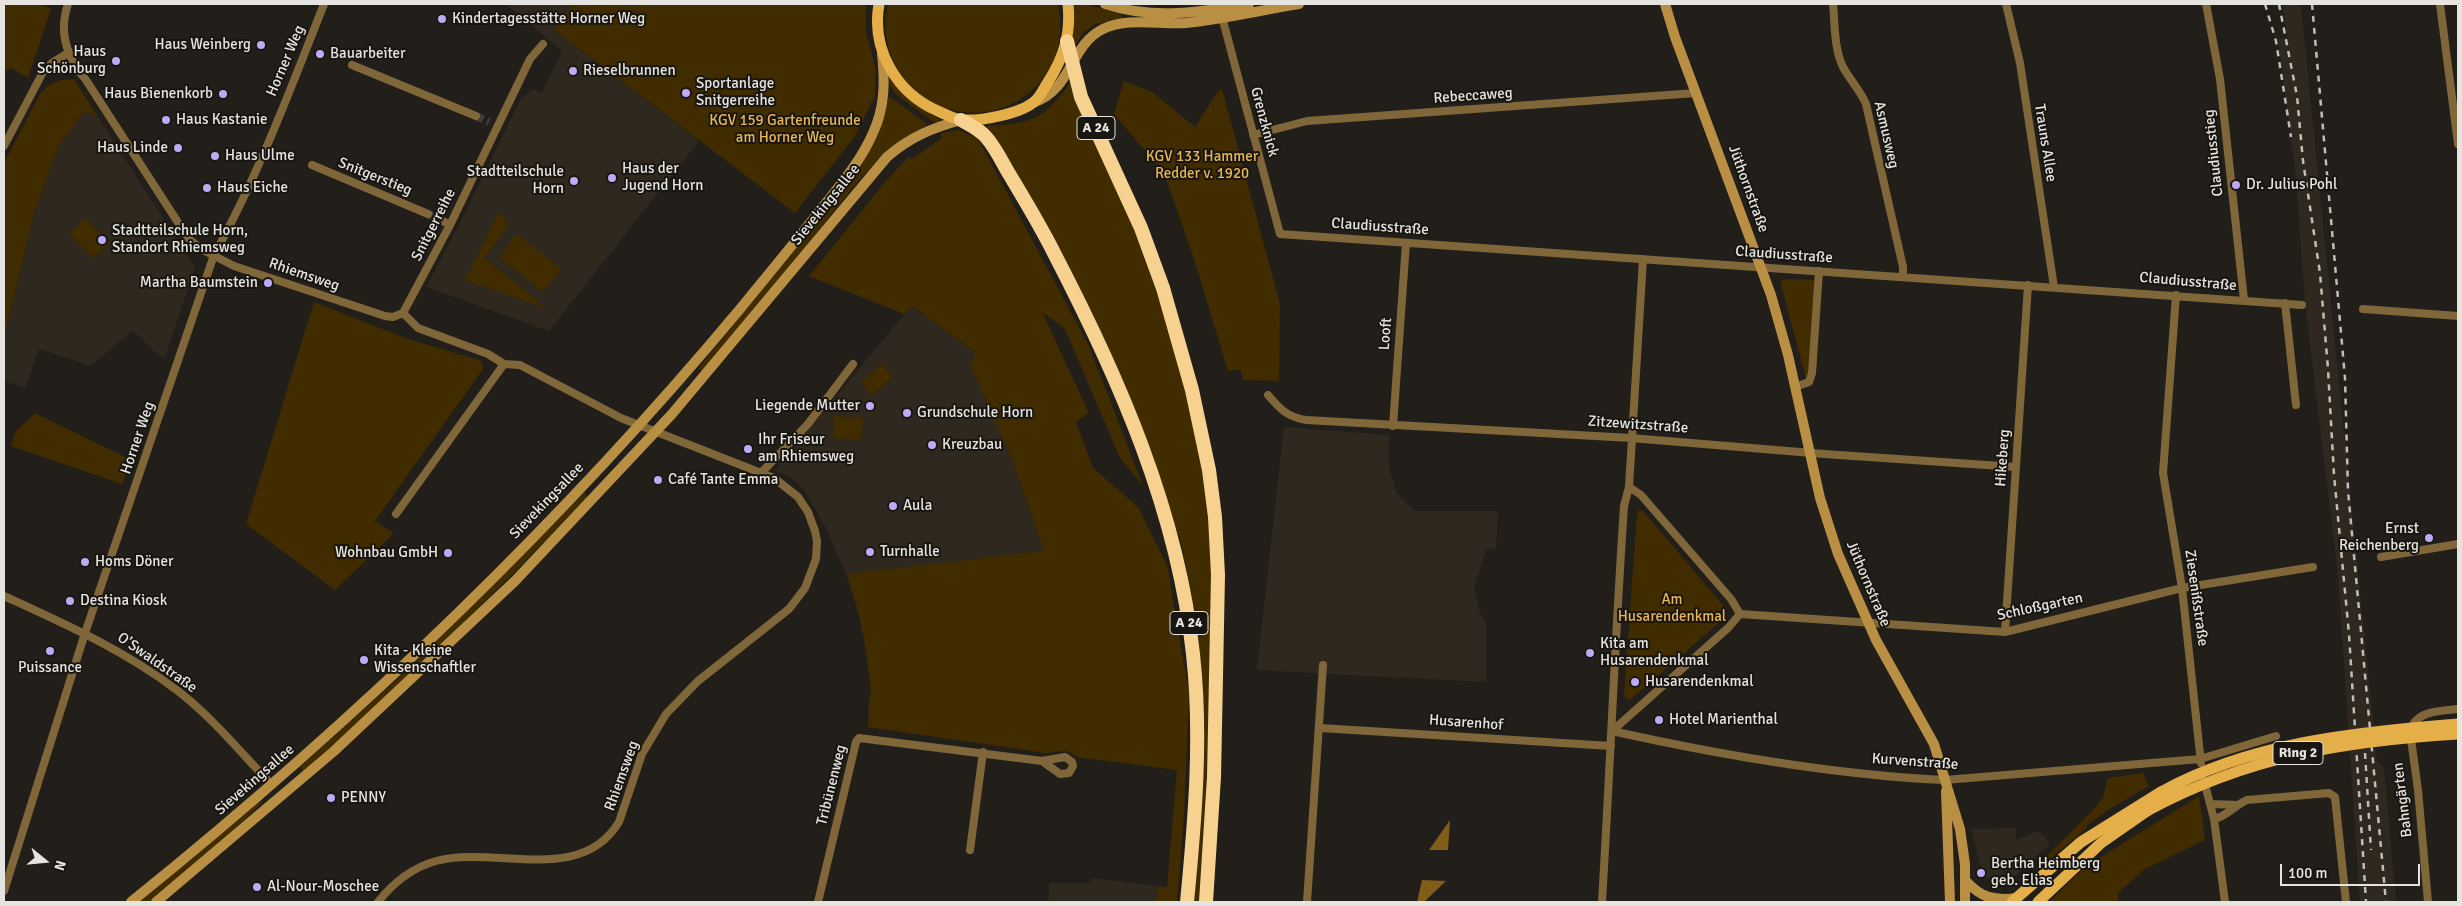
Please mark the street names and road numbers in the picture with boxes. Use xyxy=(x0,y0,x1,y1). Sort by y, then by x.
street label: Horner Weg xyxy=(263,23,309,99)
street label: Rebeccaweg xyxy=(1433,84,1513,108)
street label: Grenzknick xyxy=(1246,85,1282,159)
street label: Asmusweg xyxy=(1870,100,1902,170)
street label: Trauns Allee xyxy=(2030,103,2060,183)
street label: Claudiusstieg xyxy=(2200,109,2228,197)
road number: A 24 xyxy=(1077,116,1115,140)
street label: Jüthornstraße xyxy=(1724,143,1772,235)
street label: Snitgerstieg xyxy=(335,154,415,200)
street label: Sievekingsallee xyxy=(788,161,864,249)
street label: Snitgerreihe xyxy=(408,186,460,264)
street label: Claudiusstraße xyxy=(1331,215,1429,239)
street label: Claudiusstraße xyxy=(1735,243,1833,267)
street label: Rhiemsweg xyxy=(266,255,342,295)
street label: Claudiusstraße xyxy=(2139,269,2237,295)
street label: Looft xyxy=(1376,317,1396,351)
street label: Horner Weg xyxy=(117,399,159,477)
street label: Zitzewitzstraße xyxy=(1587,413,1689,437)
street label: Hikeberg xyxy=(1992,429,2014,487)
street label: Sievekingsallee xyxy=(506,459,588,543)
street label: Jüthornstraße xyxy=(1842,538,1894,630)
street label: Ziesenißstraße xyxy=(2180,549,2212,647)
street label: Schloßgarten xyxy=(1996,589,2084,625)
road number: A 24 xyxy=(1170,612,1208,634)
street label: O'Swaldstraße xyxy=(114,629,200,697)
street label: Husarenhof xyxy=(1428,711,1504,735)
street label: Rhiemsweg xyxy=(601,738,643,814)
street label: Sievekingsallee xyxy=(212,741,298,819)
road number: Ring 2 xyxy=(2273,741,2323,764)
street label: Tribünenweg xyxy=(813,743,851,827)
street label: Kurvenstraße xyxy=(1871,750,1959,774)
street label: Bahngärten xyxy=(2389,762,2417,838)

